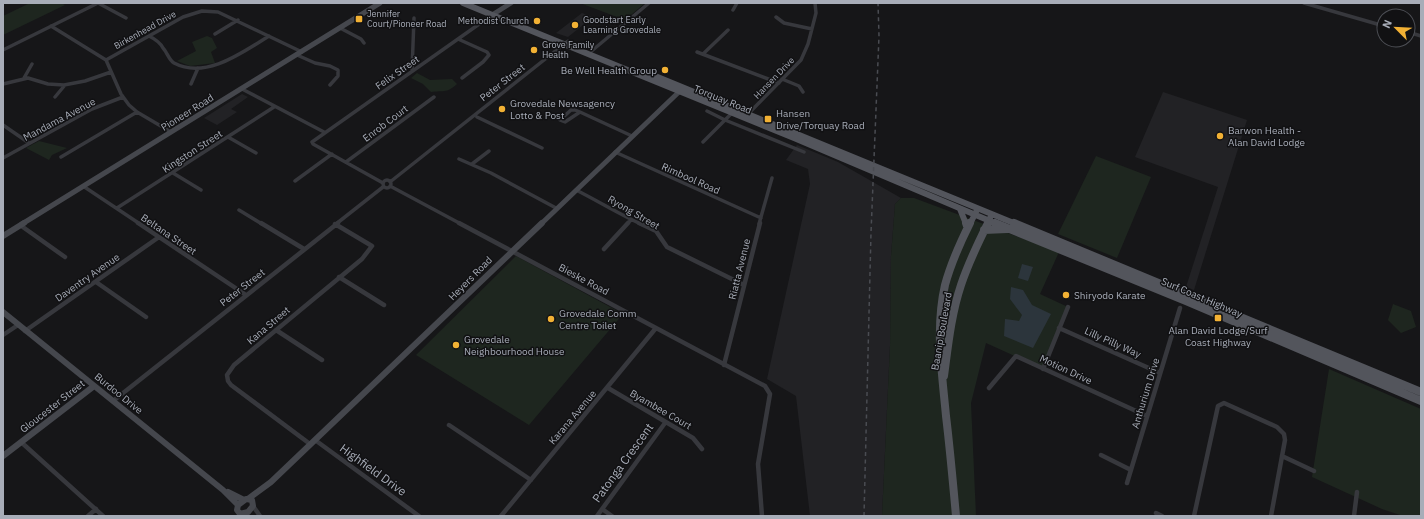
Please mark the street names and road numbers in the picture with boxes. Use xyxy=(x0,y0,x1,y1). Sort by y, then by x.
street label: Birkenhead Drive xyxy=(112,8,178,51)
street label: Felix Street xyxy=(373,52,422,92)
street label: Hansen Drive xyxy=(751,54,796,101)
street label: Peter Street xyxy=(477,60,528,104)
street label: Torquay Road xyxy=(692,82,754,117)
street label: Pioneer Road xyxy=(158,91,216,134)
street label: Mandama Avenue xyxy=(21,95,98,144)
street label: Enrob Court xyxy=(360,102,411,145)
street label: Kingston Street xyxy=(160,127,225,176)
street label: Rimbool Road xyxy=(660,160,722,197)
street label: Ryong Street xyxy=(606,192,662,233)
street label: Beltana Street xyxy=(138,211,199,258)
street label: Riatta Avenue xyxy=(726,237,753,301)
street label: Daventry Avenue xyxy=(52,250,123,305)
street label: Heyers Road xyxy=(446,254,495,303)
street label: Bieske Road xyxy=(556,261,611,298)
street label: Peter Street xyxy=(217,265,268,309)
street label: Surf Coast Highway xyxy=(1159,274,1244,320)
street label: Baanip Boulevard xyxy=(928,291,955,371)
street label: Kana Street xyxy=(244,303,293,347)
street label: Lilly Pilly Way xyxy=(1083,324,1143,361)
street label: Motion Drive xyxy=(1037,352,1095,388)
street label: Anthurium Drive xyxy=(1129,356,1163,430)
street label: Burdoo Drive xyxy=(92,370,146,417)
street label: Gloucester Street xyxy=(17,377,88,436)
street label: Karana Avenue xyxy=(546,387,599,447)
street label: Byambee Court xyxy=(628,387,694,433)
street label: Patonga Crescent xyxy=(589,420,656,505)
street label: Highfield Drive xyxy=(337,440,410,499)

